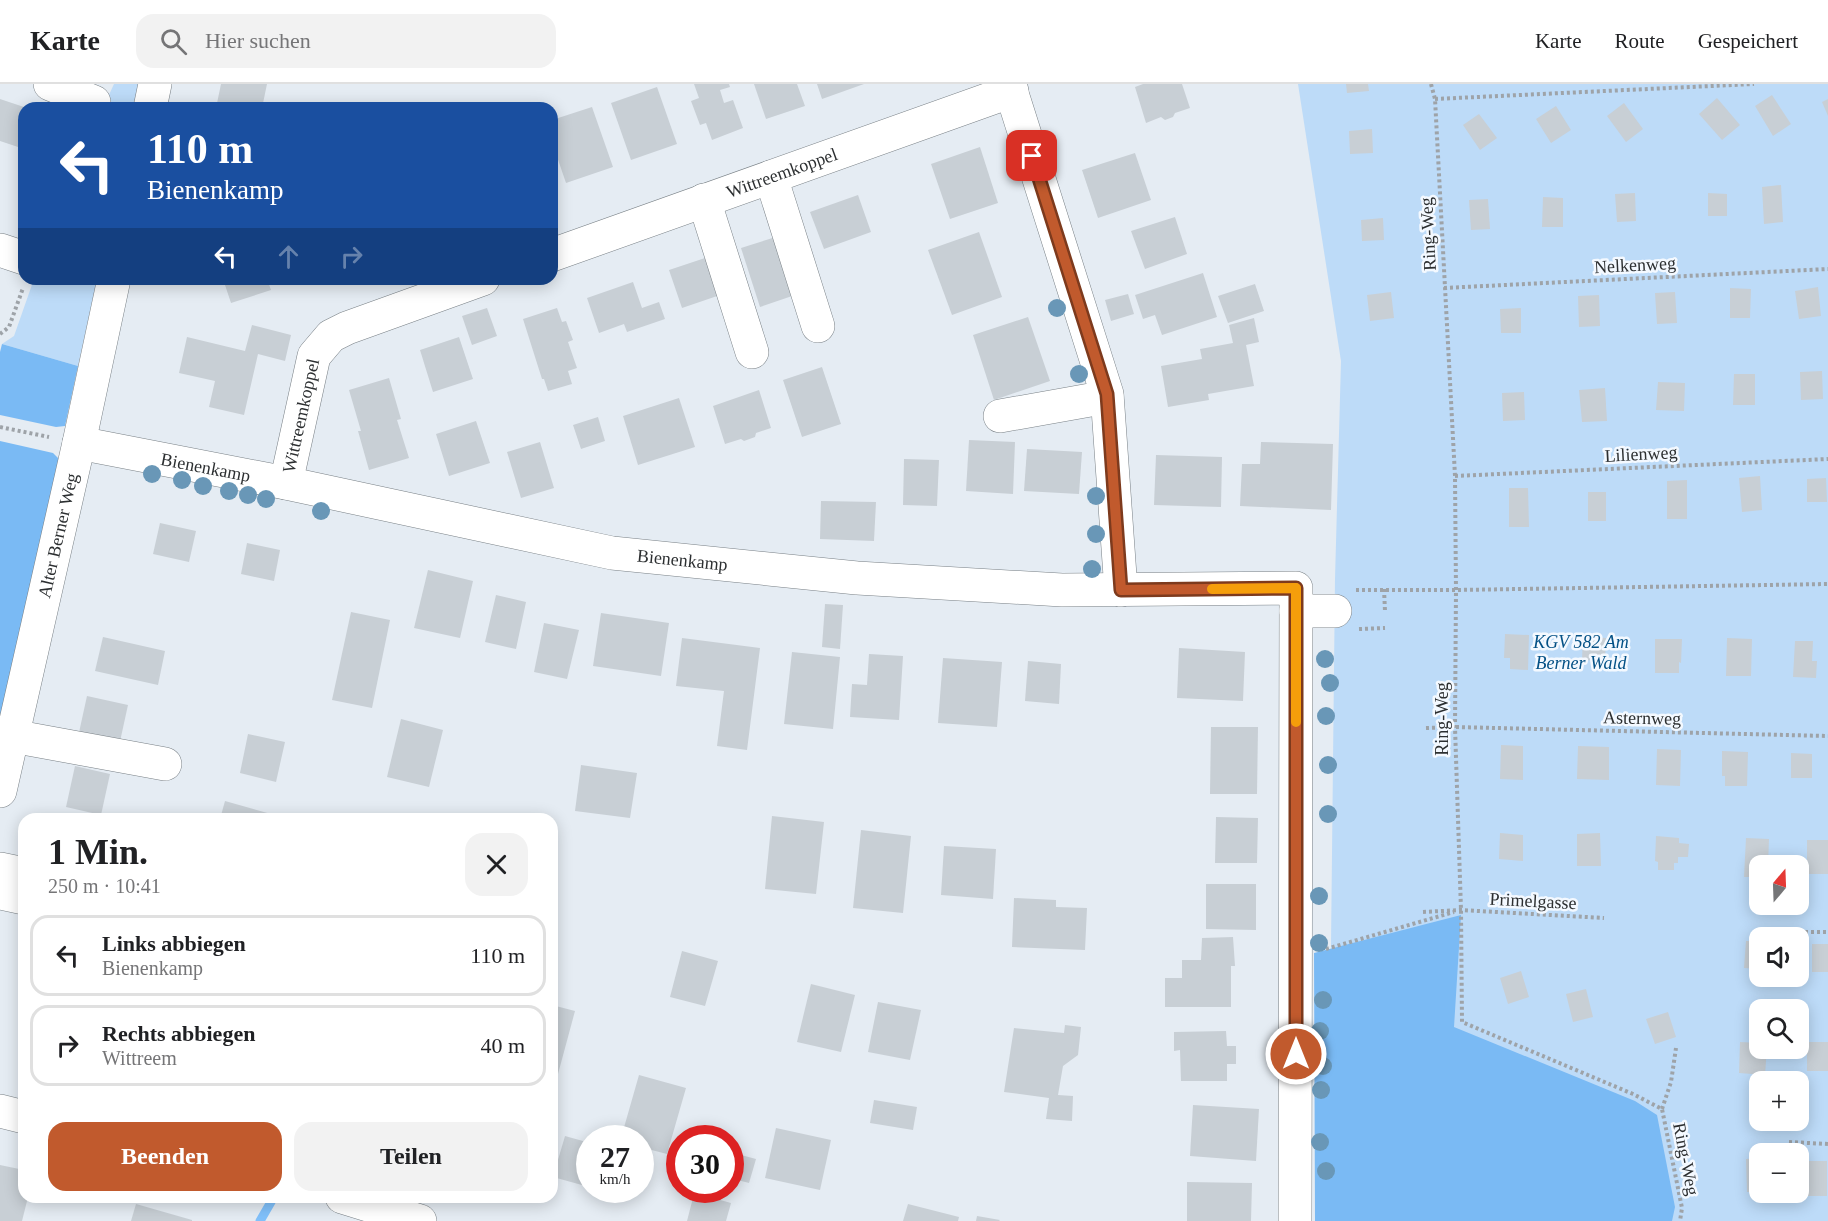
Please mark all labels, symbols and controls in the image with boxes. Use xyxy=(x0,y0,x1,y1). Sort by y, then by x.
search box xyxy=(136,14,556,68)
text: Karte xyxy=(30,25,100,56)
icon: search xyxy=(157,25,190,58)
text: Hier suchen xyxy=(205,28,311,53)
text: Karte xyxy=(1535,29,1582,53)
text: Route xyxy=(1615,29,1665,53)
text: Gespeichert xyxy=(1698,29,1798,53)
icon: left xyxy=(48,126,126,204)
text: 110 m xyxy=(147,126,253,172)
pin xyxy=(1006,130,1057,181)
icon: arrive xyxy=(1015,139,1048,172)
street label: Wittreemkoppel xyxy=(724,144,840,202)
text: Bienenkamp xyxy=(147,175,283,205)
street label: Ring-Weg xyxy=(1416,197,1440,271)
icon: left xyxy=(209,240,242,273)
icon: ahead xyxy=(272,240,305,273)
icon: right xyxy=(335,240,368,273)
street label: Nelkenweg xyxy=(1594,253,1676,277)
street label: Wittreemkoppel xyxy=(279,357,323,475)
street label: Lilienweg xyxy=(1604,442,1678,466)
street label: Bienenkamp xyxy=(159,449,252,486)
street label: Alter Berner Weg xyxy=(34,471,82,600)
street label: Bienenkamp xyxy=(636,546,729,575)
park label: KGV 582 Am Berner Wald xyxy=(1532,632,1629,673)
street label: Ring-Weg xyxy=(1432,682,1452,756)
street label: Asternweg xyxy=(1603,707,1681,729)
text: 1 Min. xyxy=(48,832,148,872)
button: close xyxy=(465,833,528,896)
north arrow xyxy=(1749,855,1809,915)
map controls xyxy=(1749,855,1809,1203)
text: 250 m · 10:41 xyxy=(48,875,161,897)
street label: Primelgasse xyxy=(1489,889,1577,913)
button: sound xyxy=(1749,927,1809,987)
text: Links abbiegen xyxy=(102,931,246,956)
icon: left xyxy=(51,939,84,972)
text: 110 m xyxy=(470,943,525,968)
text: Bienenkamp xyxy=(102,957,203,979)
button: search xyxy=(1749,999,1809,1059)
text: Rechts abbiegen xyxy=(102,1021,255,1046)
position arrow xyxy=(1264,1022,1328,1086)
icon: right xyxy=(51,1029,84,1062)
text: 40 m xyxy=(480,1033,525,1058)
text: Wittreem xyxy=(102,1047,177,1069)
button: + xyxy=(1749,1071,1809,1131)
street label: Ring-Weg xyxy=(1669,1121,1703,1197)
button: Beenden xyxy=(48,1122,282,1191)
button: Teilen xyxy=(294,1122,528,1191)
speed limit sign: 30 xyxy=(666,1125,744,1203)
text: 27 xyxy=(600,1140,630,1173)
button: − xyxy=(1749,1143,1809,1203)
text: km/h xyxy=(600,1171,630,1187)

